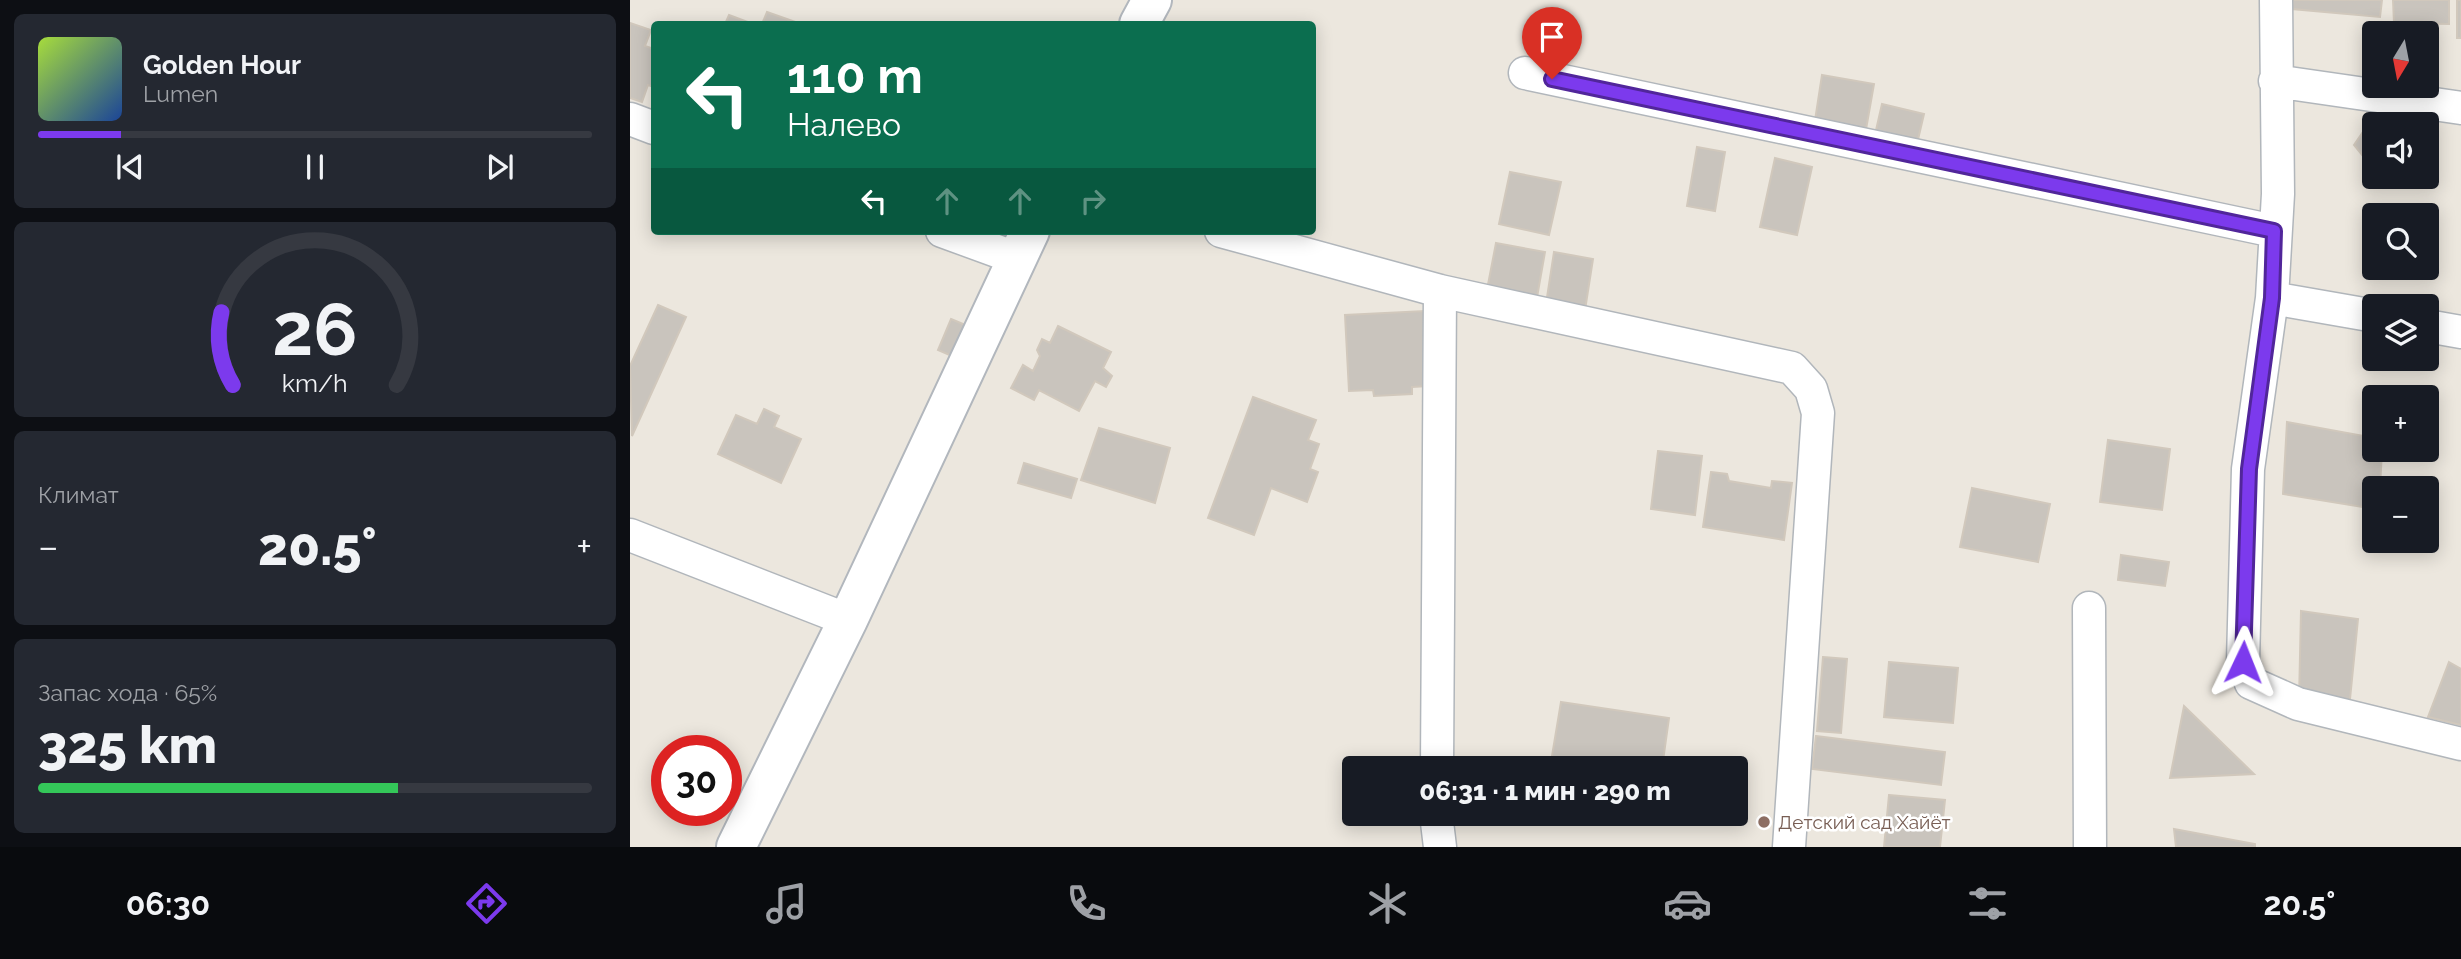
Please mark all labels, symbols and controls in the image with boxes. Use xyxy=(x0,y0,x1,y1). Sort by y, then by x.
pin xyxy=(1522,7,1582,79)
icon: arrive xyxy=(1533,18,1571,56)
north arrow xyxy=(2362,21,2440,98)
map controls xyxy=(2362,21,2439,553)
text: 110 m xyxy=(787,47,923,104)
icon: left xyxy=(672,49,763,140)
text: Golden Hour xyxy=(143,50,301,80)
text: Lumen xyxy=(143,80,218,107)
text: Налево xyxy=(787,106,901,143)
button: sound xyxy=(2362,112,2439,189)
icon: previous xyxy=(111,148,149,186)
icon: pause xyxy=(296,148,334,186)
icon: next xyxy=(481,148,519,186)
icon: left xyxy=(855,182,893,220)
icon: ahead xyxy=(928,182,966,220)
icon: ahead xyxy=(1001,182,1039,220)
icon: right xyxy=(1074,182,1112,220)
button: search xyxy=(2362,203,2439,280)
text: 26 xyxy=(272,288,358,373)
button: layers xyxy=(2362,294,2439,371)
text: km/h xyxy=(282,368,348,398)
button: + xyxy=(2362,385,2439,462)
button: − xyxy=(2362,476,2439,553)
text: Климат xyxy=(38,481,119,508)
text: 20.5° xyxy=(258,516,377,577)
text: − xyxy=(38,524,58,569)
text: + xyxy=(576,524,592,569)
position arrow xyxy=(2206,625,2280,699)
text: Запас хода · 65% xyxy=(38,679,217,706)
text: 325 km xyxy=(38,714,217,775)
speed limit sign: 30 xyxy=(651,735,742,826)
text: 06:31 · 1 мин · 290 m xyxy=(1419,776,1671,806)
place label: Детский сад Хайёт xyxy=(1778,811,1951,833)
marker: Детский сад Хайёт xyxy=(1756,814,1772,830)
icon: directions xyxy=(462,879,511,928)
icon: music xyxy=(762,879,811,928)
icon: phone xyxy=(1062,879,1111,928)
icon: climate xyxy=(1363,879,1412,928)
icon: car xyxy=(1663,879,1712,928)
icon: filters xyxy=(1963,879,2012,928)
text: 06:30 xyxy=(126,885,210,922)
text: 20.5° xyxy=(2264,885,2335,922)

